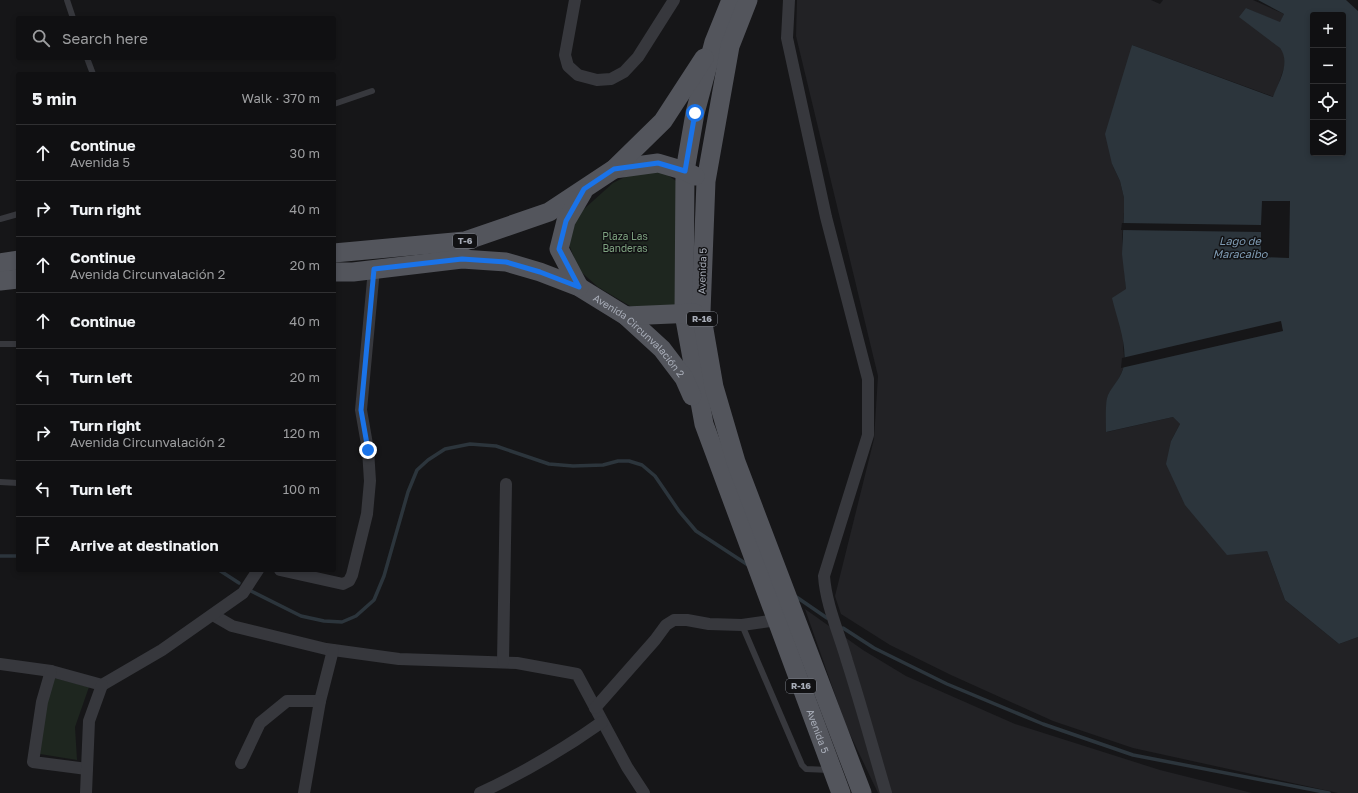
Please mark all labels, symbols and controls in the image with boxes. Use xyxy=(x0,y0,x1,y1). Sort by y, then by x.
map controls xyxy=(1310,12,1346,156)
button: + xyxy=(1310,12,1346,48)
search box xyxy=(16,16,336,60)
icon: search xyxy=(30,27,52,49)
text: Search here xyxy=(62,29,148,47)
button: − xyxy=(1310,48,1346,84)
button: locate xyxy=(1310,84,1346,120)
text: 5 min xyxy=(32,88,76,109)
text: Walk · 370 m xyxy=(241,90,320,106)
route start xyxy=(686,104,704,122)
button: layers xyxy=(1310,120,1346,156)
text: Continue xyxy=(70,136,136,154)
icon: ahead xyxy=(32,142,54,164)
text: 30 m xyxy=(290,145,320,161)
text: Avenida 5 xyxy=(70,154,130,170)
icon: right xyxy=(32,198,54,220)
text: Turn right xyxy=(70,200,141,218)
text: 40 m xyxy=(289,201,320,217)
park label: Plaza Las Banderas xyxy=(602,230,648,254)
road number: T-6 xyxy=(453,234,477,248)
water label: Lago de Maracaibo xyxy=(1213,234,1269,260)
street label: Avenida 5 xyxy=(695,247,709,294)
text: Continue xyxy=(70,248,136,266)
icon: ahead xyxy=(32,254,54,276)
text: 20 m xyxy=(290,257,320,273)
text: Avenida Circunvalación 2 xyxy=(70,266,225,282)
street label: Avenida Circunvalación 2 xyxy=(591,291,687,380)
icon: ahead xyxy=(32,310,54,332)
text: Continue xyxy=(70,312,136,330)
road number: R-16 xyxy=(687,312,717,326)
text: 40 m xyxy=(289,313,320,329)
icon: left xyxy=(32,366,54,388)
text: Turn left xyxy=(70,368,132,386)
text: 20 m xyxy=(290,369,320,385)
text: Turn right xyxy=(70,416,141,434)
icon: right xyxy=(32,422,54,444)
text: 120 m xyxy=(283,425,320,441)
text: Avenida Circunvalación 2 xyxy=(70,434,225,450)
route end xyxy=(359,441,377,459)
icon: left xyxy=(32,478,54,500)
text: Turn left xyxy=(70,480,132,498)
text: 100 m xyxy=(283,481,320,497)
icon: arrive xyxy=(32,534,54,556)
text: Arrive at destination xyxy=(70,536,219,554)
road number: R-16 xyxy=(786,679,816,693)
street label: Avenida 5 xyxy=(804,707,832,755)

